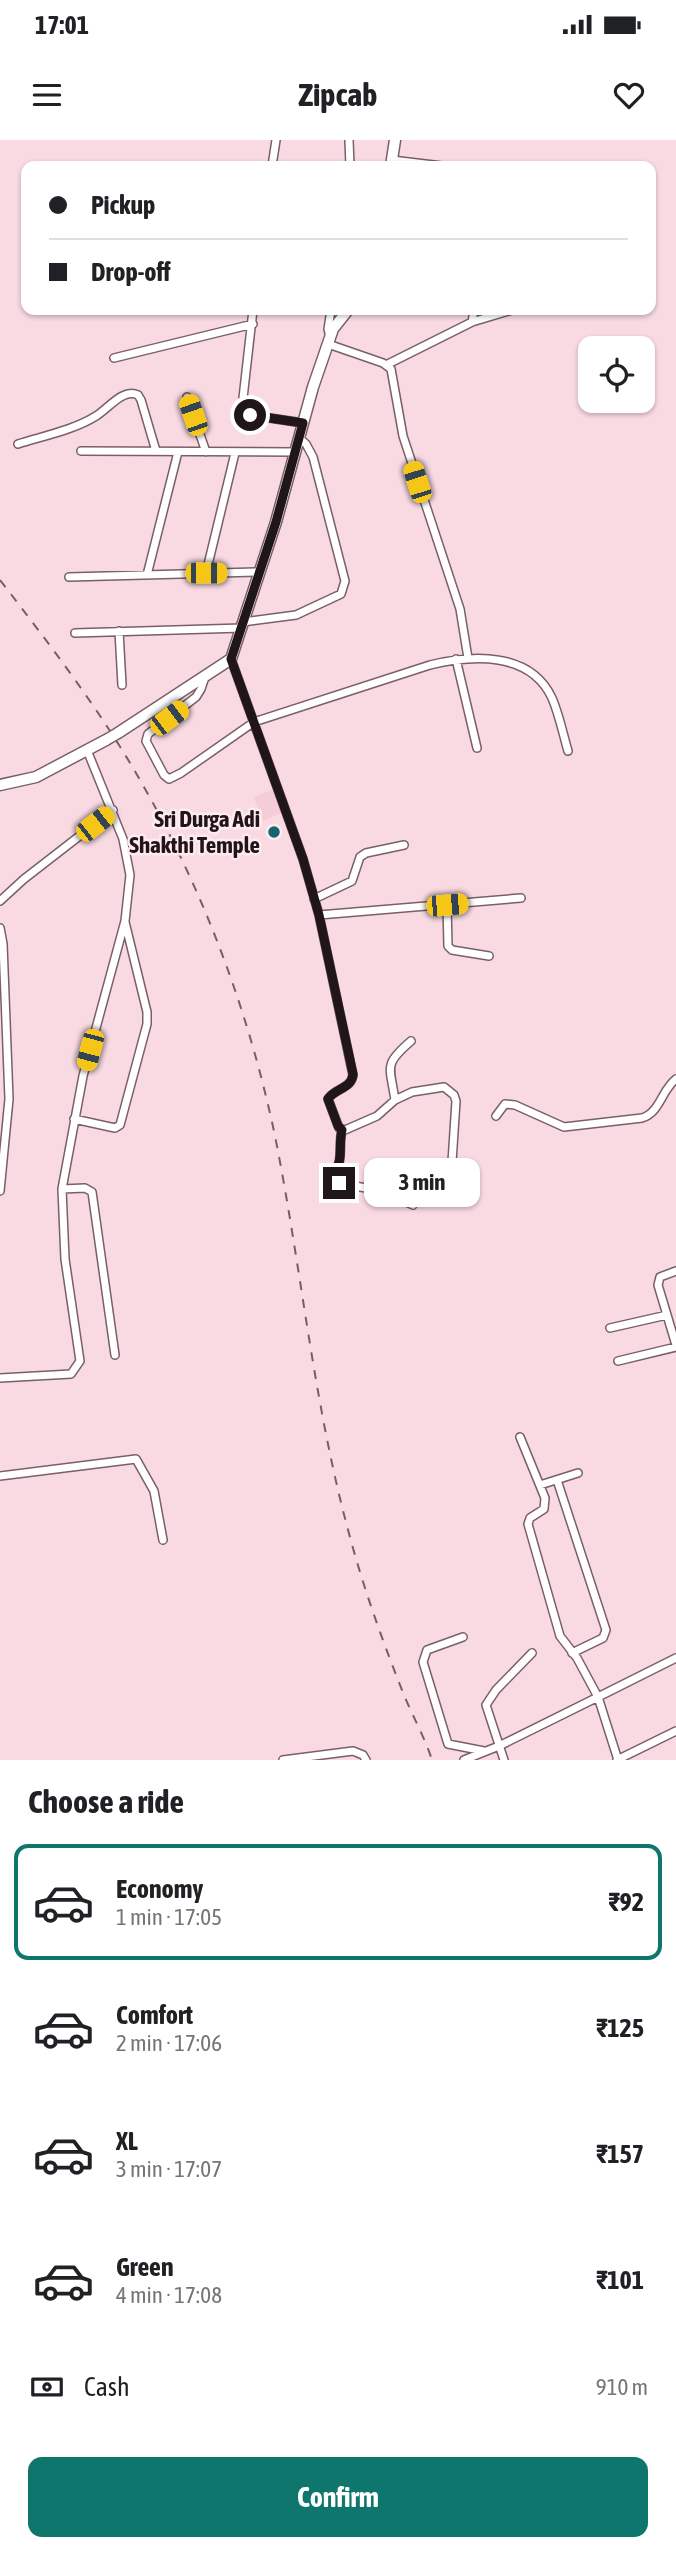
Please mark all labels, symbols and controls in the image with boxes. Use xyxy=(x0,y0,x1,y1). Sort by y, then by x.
text: 17:01 xyxy=(35,10,89,40)
icon: menu xyxy=(28,76,66,114)
text: Zipcab xyxy=(299,76,377,113)
icon: heart xyxy=(610,76,648,114)
text: Pickup xyxy=(91,190,155,220)
text: Drop-off xyxy=(91,257,171,287)
map controls xyxy=(578,336,655,413)
button: locate xyxy=(578,336,655,413)
car xyxy=(177,392,210,438)
route start xyxy=(234,399,266,431)
car xyxy=(401,459,434,505)
car xyxy=(186,563,228,584)
car xyxy=(146,697,193,739)
car xyxy=(72,803,119,845)
place label: Sri Durga Adi Shakthi Temple xyxy=(129,806,260,858)
marker: Sri Durga Adi Shakthi Temple xyxy=(266,824,282,840)
car xyxy=(426,893,469,917)
car xyxy=(75,1027,106,1073)
callout: 3 min xyxy=(364,1158,479,1208)
route end xyxy=(323,1167,355,1199)
text: 3 min xyxy=(399,1169,445,1195)
text: Choose a ride xyxy=(28,1783,184,1820)
icon: car xyxy=(32,1871,95,1934)
text: Economy xyxy=(116,1874,203,1904)
text: ₹92 xyxy=(608,1887,644,1917)
text: 1 min · 17:05 xyxy=(116,1904,222,1930)
icon: car xyxy=(32,1997,95,2060)
text: Comfort xyxy=(116,2000,193,2030)
text: ₹125 xyxy=(596,2013,644,2043)
text: 2 min · 17:06 xyxy=(116,2030,222,2056)
icon: car xyxy=(32,2123,95,2186)
text: XL xyxy=(116,2126,138,2156)
text: ₹157 xyxy=(596,2139,644,2169)
text: 3 min · 17:07 xyxy=(116,2156,222,2182)
icon: car xyxy=(32,2249,95,2312)
text: Green xyxy=(116,2252,174,2282)
text: ₹101 xyxy=(596,2265,644,2295)
text: 4 min · 17:08 xyxy=(116,2282,222,2308)
icon: cash xyxy=(28,2368,66,2406)
text: Cash xyxy=(84,2372,130,2402)
text: 910 m xyxy=(596,2374,648,2400)
button: Confirm xyxy=(28,2457,648,2537)

